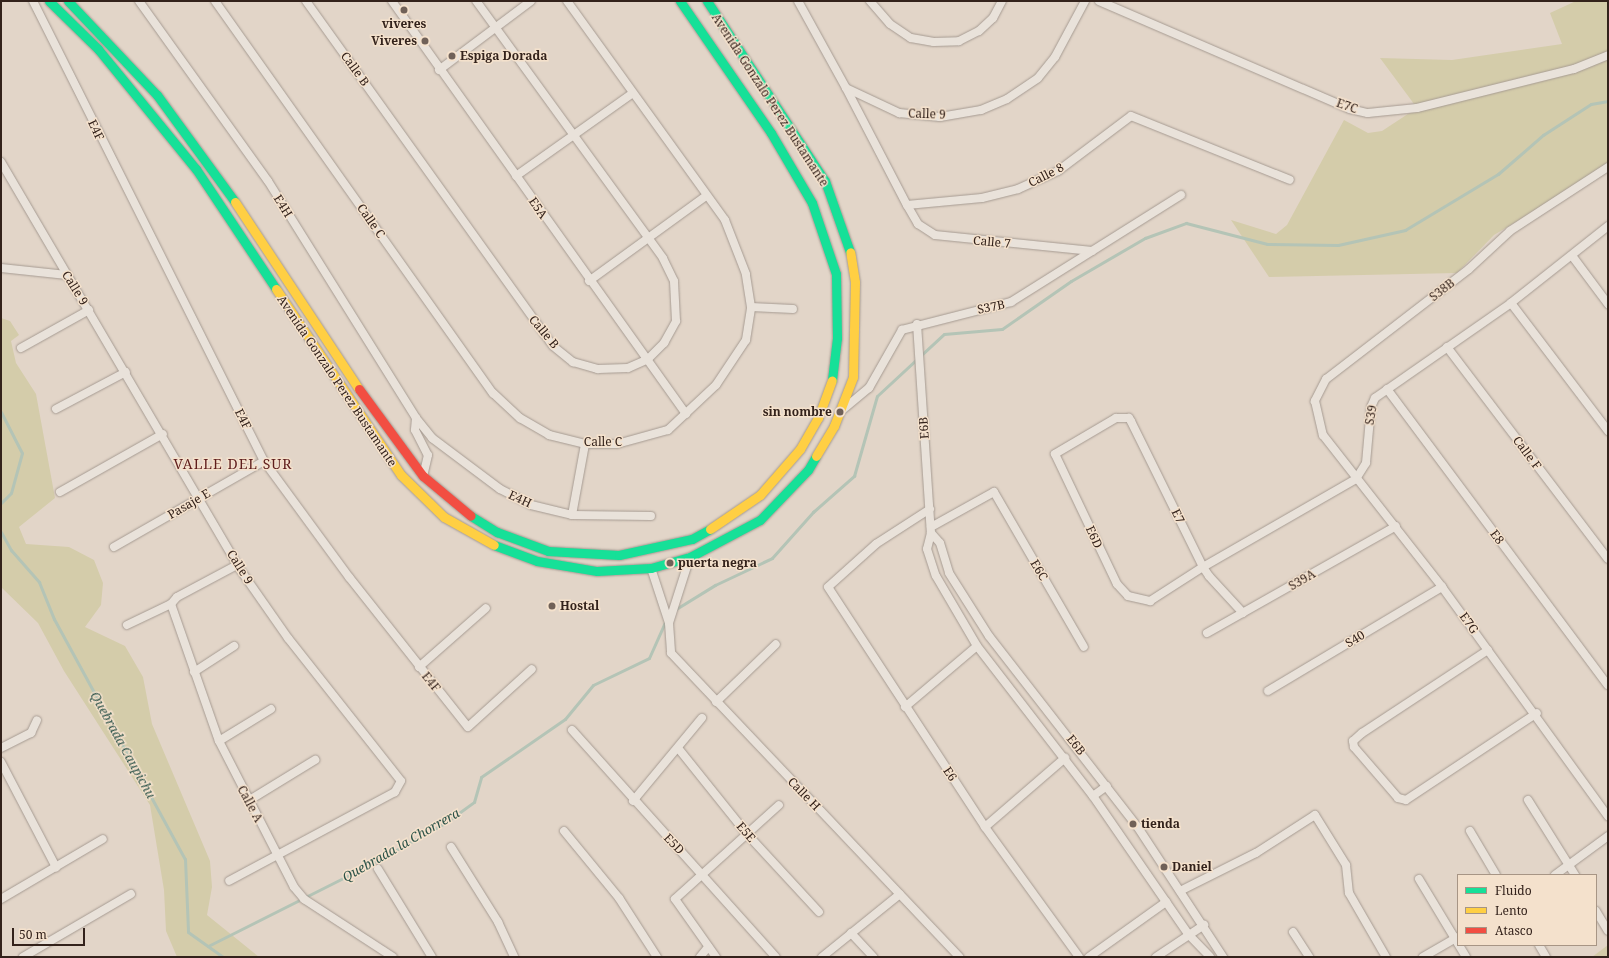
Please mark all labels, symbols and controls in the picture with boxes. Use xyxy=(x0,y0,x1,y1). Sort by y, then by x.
marker: viveres xyxy=(399,5,409,15)
street label: Avenida Gonzalo Perez Bustamante xyxy=(709,11,831,189)
place label: viveres xyxy=(382,17,426,31)
place label: Viveres xyxy=(371,34,417,48)
marker: Viveres xyxy=(420,36,430,46)
street label: Calle B xyxy=(338,49,372,89)
place label: Espiga Dorada xyxy=(460,49,547,63)
marker: Espiga Dorada xyxy=(447,51,457,61)
street label: E7C xyxy=(1334,96,1360,116)
street label: Calle 9 xyxy=(908,106,946,122)
street label: E4F xyxy=(85,117,107,143)
street label: Calle 8 xyxy=(1026,160,1066,190)
street label: E4H xyxy=(271,192,295,220)
street label: E5A xyxy=(526,195,550,221)
street label: Calle C xyxy=(354,201,388,241)
street label: Calle 7 xyxy=(973,233,1011,251)
street label: Calle 9 xyxy=(59,268,91,308)
street label: S38B xyxy=(1427,276,1457,304)
street label: Avenida Gonzalo Perez Bustamante xyxy=(274,293,400,469)
street label: S37B xyxy=(976,297,1006,317)
street label: Calle B xyxy=(526,312,562,352)
street label: S39 xyxy=(1362,404,1380,426)
place label: sin nombre xyxy=(763,405,832,419)
street label: E4F xyxy=(232,406,254,432)
marker: sin nombre xyxy=(835,407,845,417)
street label: E6B xyxy=(916,417,932,439)
street label: Calle F xyxy=(1510,433,1544,473)
street label: Calle C xyxy=(584,435,622,449)
district label: VALLE DEL SUR xyxy=(173,456,293,472)
street label: Pasaje E xyxy=(165,486,213,522)
street label: E4H xyxy=(506,487,534,511)
street label: E7 xyxy=(1168,506,1188,526)
street label: E6D xyxy=(1083,524,1105,550)
street label: E8 xyxy=(1487,527,1507,547)
street label: Calle 9 xyxy=(224,547,256,587)
place label: puerta negra xyxy=(678,556,757,570)
street label: E6C xyxy=(1027,557,1051,583)
marker: puerta negra xyxy=(665,558,675,568)
street label: S39A xyxy=(1286,567,1318,593)
place label: Hostal xyxy=(560,599,599,613)
marker: Hostal xyxy=(547,601,557,611)
street label: E7G xyxy=(1456,610,1482,636)
street label: S40 xyxy=(1343,628,1367,650)
street label: E4F xyxy=(419,669,443,695)
water label: Quebrada Caupichu xyxy=(87,689,159,801)
street label: E6B xyxy=(1063,732,1089,758)
street label: E6 xyxy=(940,764,960,784)
street label: Calle H xyxy=(785,774,823,814)
street label: Calle A xyxy=(234,783,266,825)
water label: Quebrada la Chorrera xyxy=(340,805,462,885)
place label: tienda xyxy=(1141,817,1180,831)
street label: E5E xyxy=(733,819,759,845)
marker: tienda xyxy=(1128,819,1138,829)
street label: E5D xyxy=(661,831,687,857)
place label: Daniel xyxy=(1172,860,1212,874)
marker: Daniel xyxy=(1159,862,1169,872)
legend xyxy=(1457,874,1597,946)
text: Fluido xyxy=(1495,882,1532,899)
text: Lento xyxy=(1495,902,1528,919)
scale bar xyxy=(14,920,87,946)
text: Atasco xyxy=(1495,922,1533,939)
text: 50 m xyxy=(19,926,47,943)

